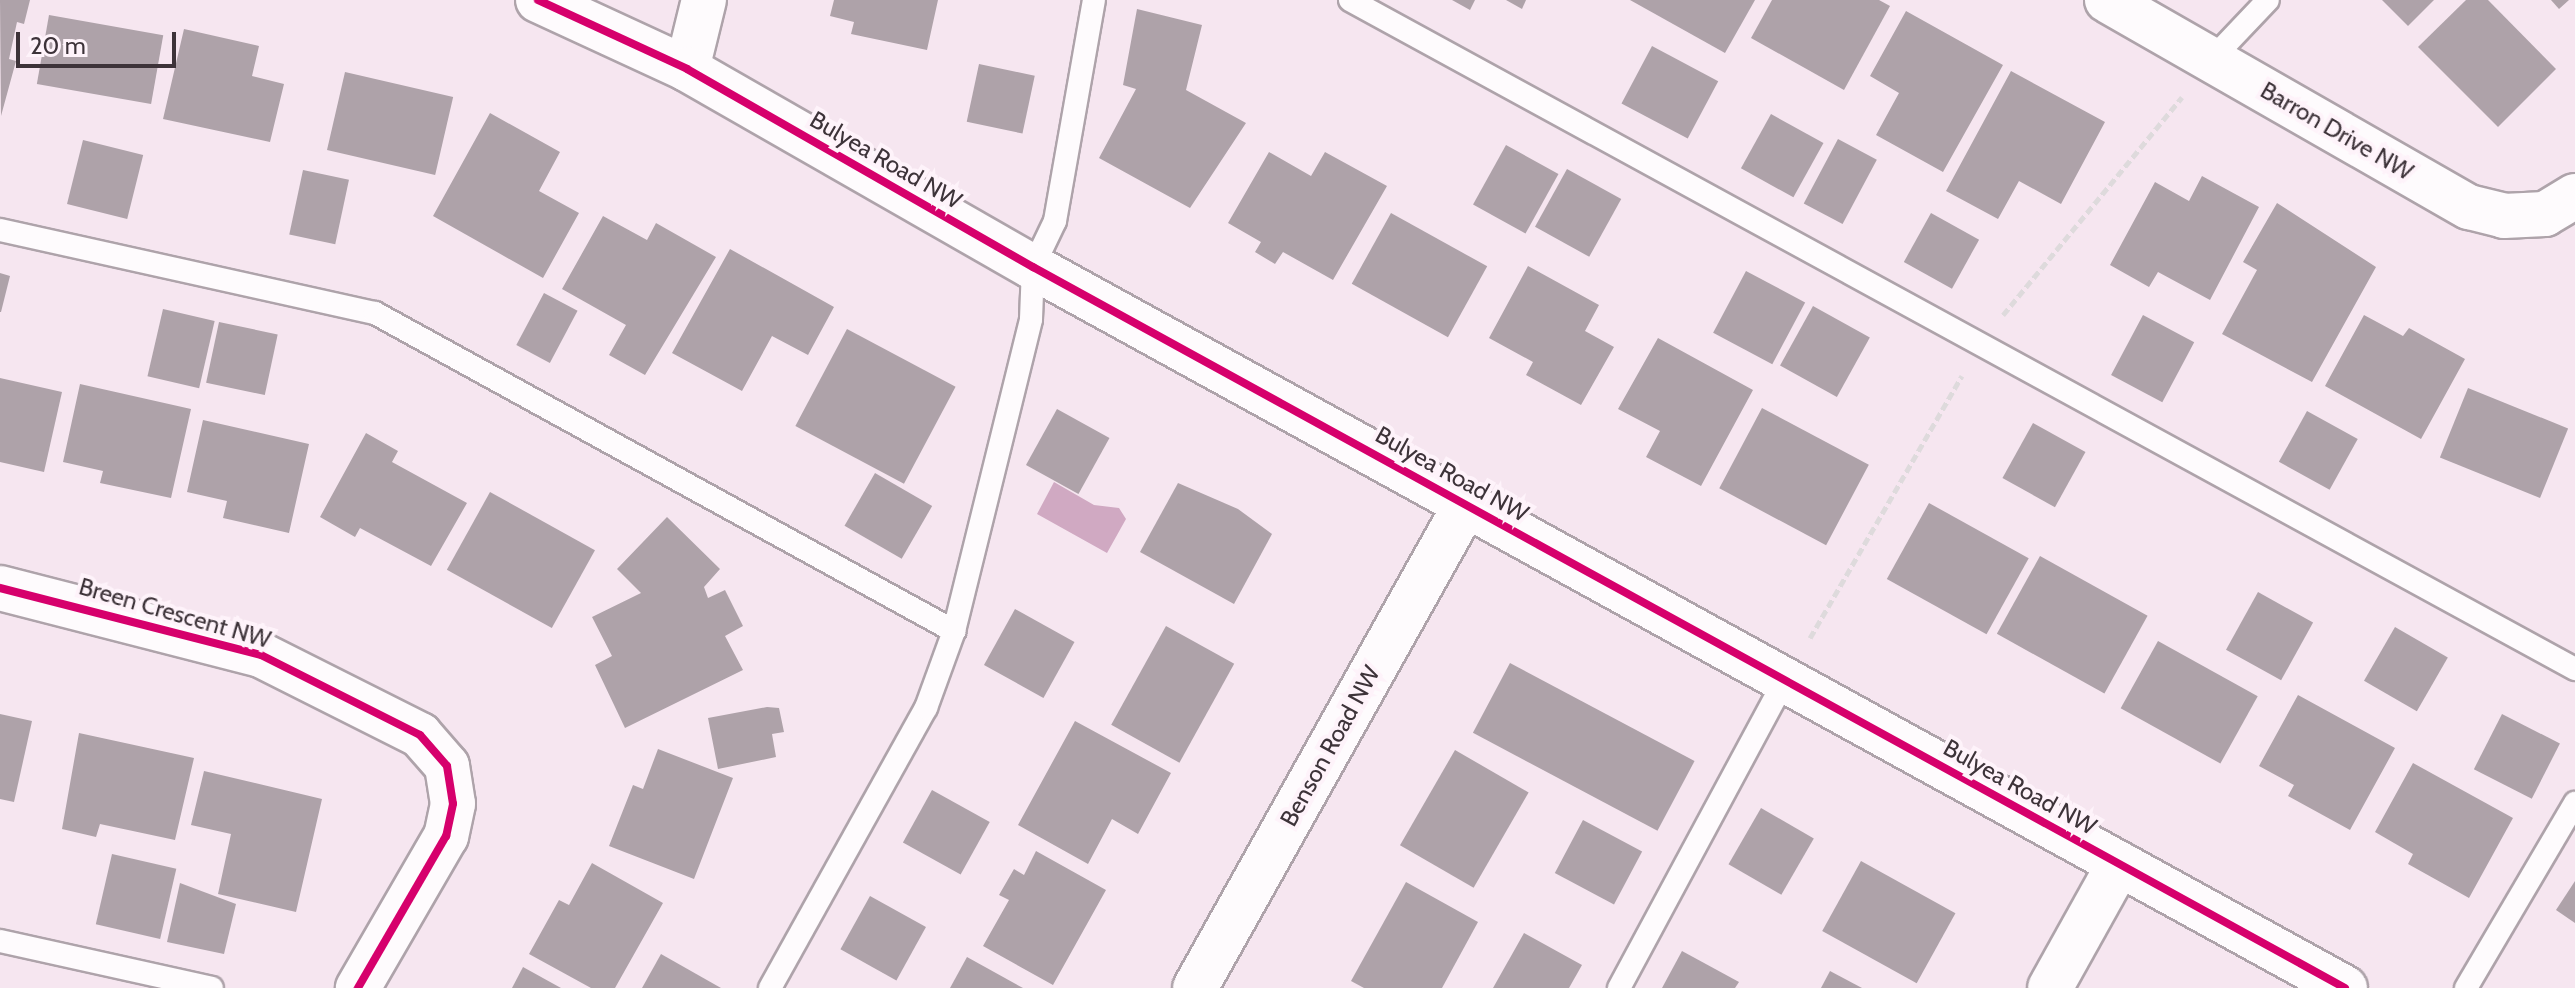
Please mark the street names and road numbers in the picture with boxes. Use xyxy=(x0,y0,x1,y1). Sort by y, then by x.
street label: Barron Drive NW xyxy=(2256,76,2418,186)
street label: Bulyea Road NW xyxy=(805,105,967,215)
street label: Bulyea Road NW xyxy=(1370,420,1534,528)
street label: Breen Crescent NW xyxy=(76,572,274,654)
street label: Benson Road NW xyxy=(1274,661,1386,831)
street label: Bulyea Road NW xyxy=(1938,733,2102,841)

